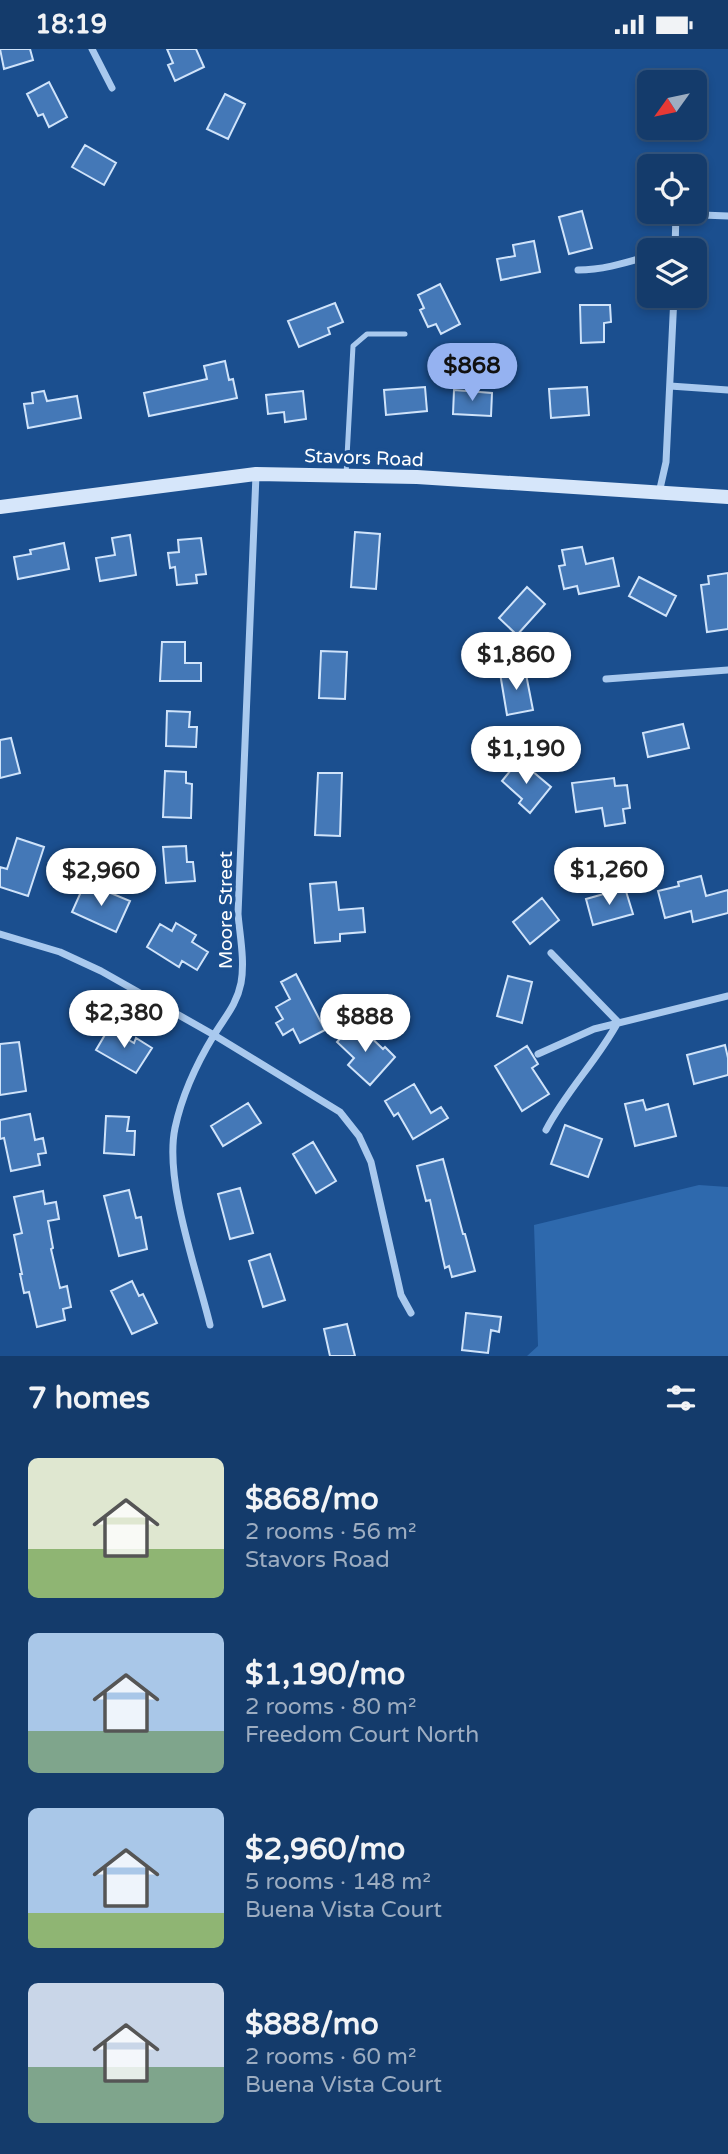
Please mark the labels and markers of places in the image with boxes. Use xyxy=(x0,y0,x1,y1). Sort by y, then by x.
pin: $868 xyxy=(431,343,513,403)
pin: $1,860 xyxy=(459,633,573,692)
pin: $1,190 xyxy=(469,727,583,786)
pin: $1,260 xyxy=(552,847,666,907)
pin: $2,960 xyxy=(44,849,158,908)
pin: $2,380 xyxy=(67,991,181,1050)
pin: $888 xyxy=(324,995,406,1054)

